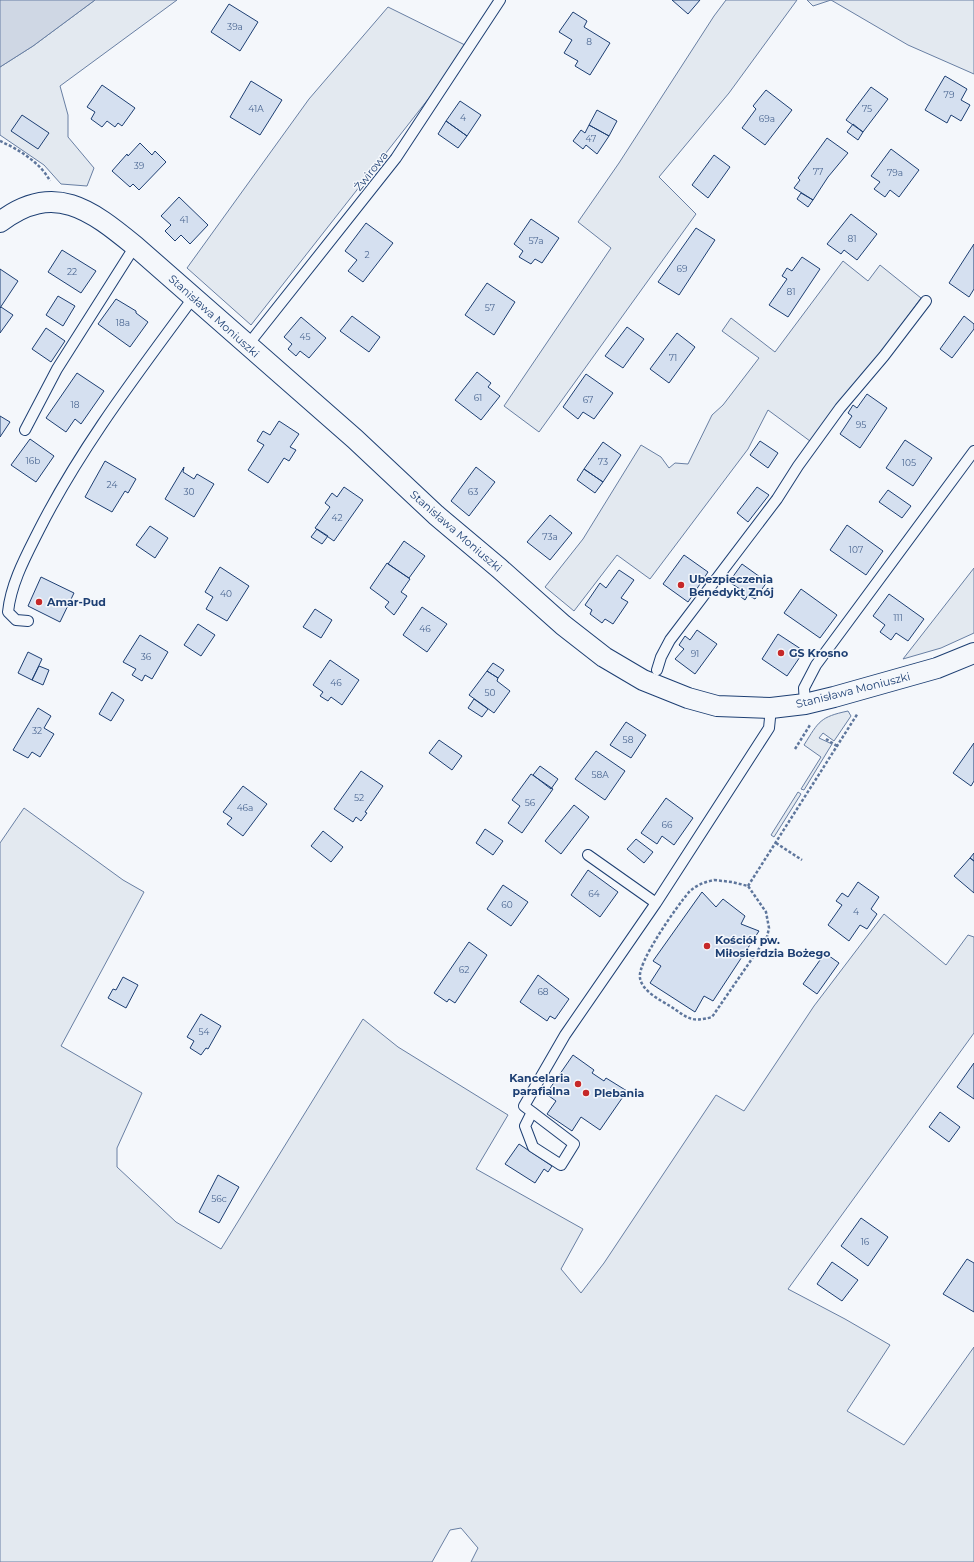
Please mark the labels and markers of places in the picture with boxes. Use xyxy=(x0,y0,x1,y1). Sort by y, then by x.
place label: Ubezpieczenia Benedykt Znój xyxy=(689,572,774,599)
marker: Ubezpieczenia Benedykt Znój xyxy=(676,580,686,590)
place label: Amar-Pud xyxy=(46,595,106,609)
marker: Amar-Pud xyxy=(34,597,44,607)
place label: GS Krosno xyxy=(789,646,848,660)
marker: GS Krosno xyxy=(776,648,786,658)
place label: Kościół pw. Miłosierdzia Bożego xyxy=(715,933,830,960)
marker: Kościół pw. Miłosierdzia Bożego xyxy=(702,941,712,951)
place label: Kancelaria parafialna xyxy=(509,1071,570,1098)
marker: Kancelaria parafialna xyxy=(573,1079,583,1089)
place label: Plebania xyxy=(594,1086,644,1100)
marker: Plebania xyxy=(581,1088,591,1098)

